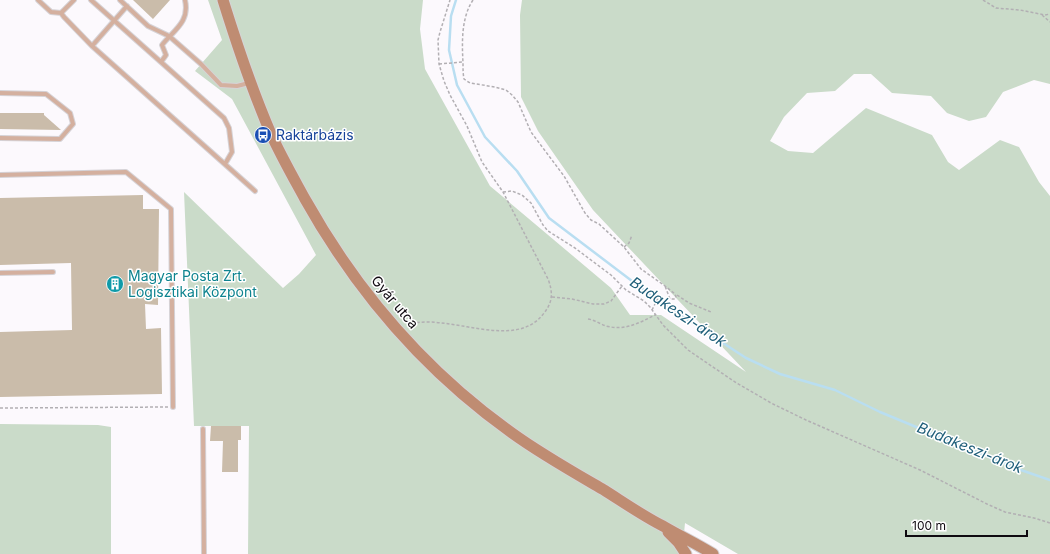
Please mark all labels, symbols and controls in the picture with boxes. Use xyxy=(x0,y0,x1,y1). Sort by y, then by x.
bus stop icon: Raktárbázis xyxy=(253,125,273,145)
place label: Raktárbázis xyxy=(276,126,354,143)
place label: Magyar Posta Zrt. Logisztikai Központ xyxy=(128,267,257,300)
street label: Gyár utca xyxy=(368,272,422,332)
water label: Budakeszi-árok xyxy=(626,272,731,351)
building icon: Magyar Posta Zrt. Logisztikai Központ xyxy=(105,274,125,294)
water label: Budakeszi-árok xyxy=(915,418,1026,478)
scale bar xyxy=(906,512,1027,538)
text: 100 m xyxy=(912,518,946,533)

